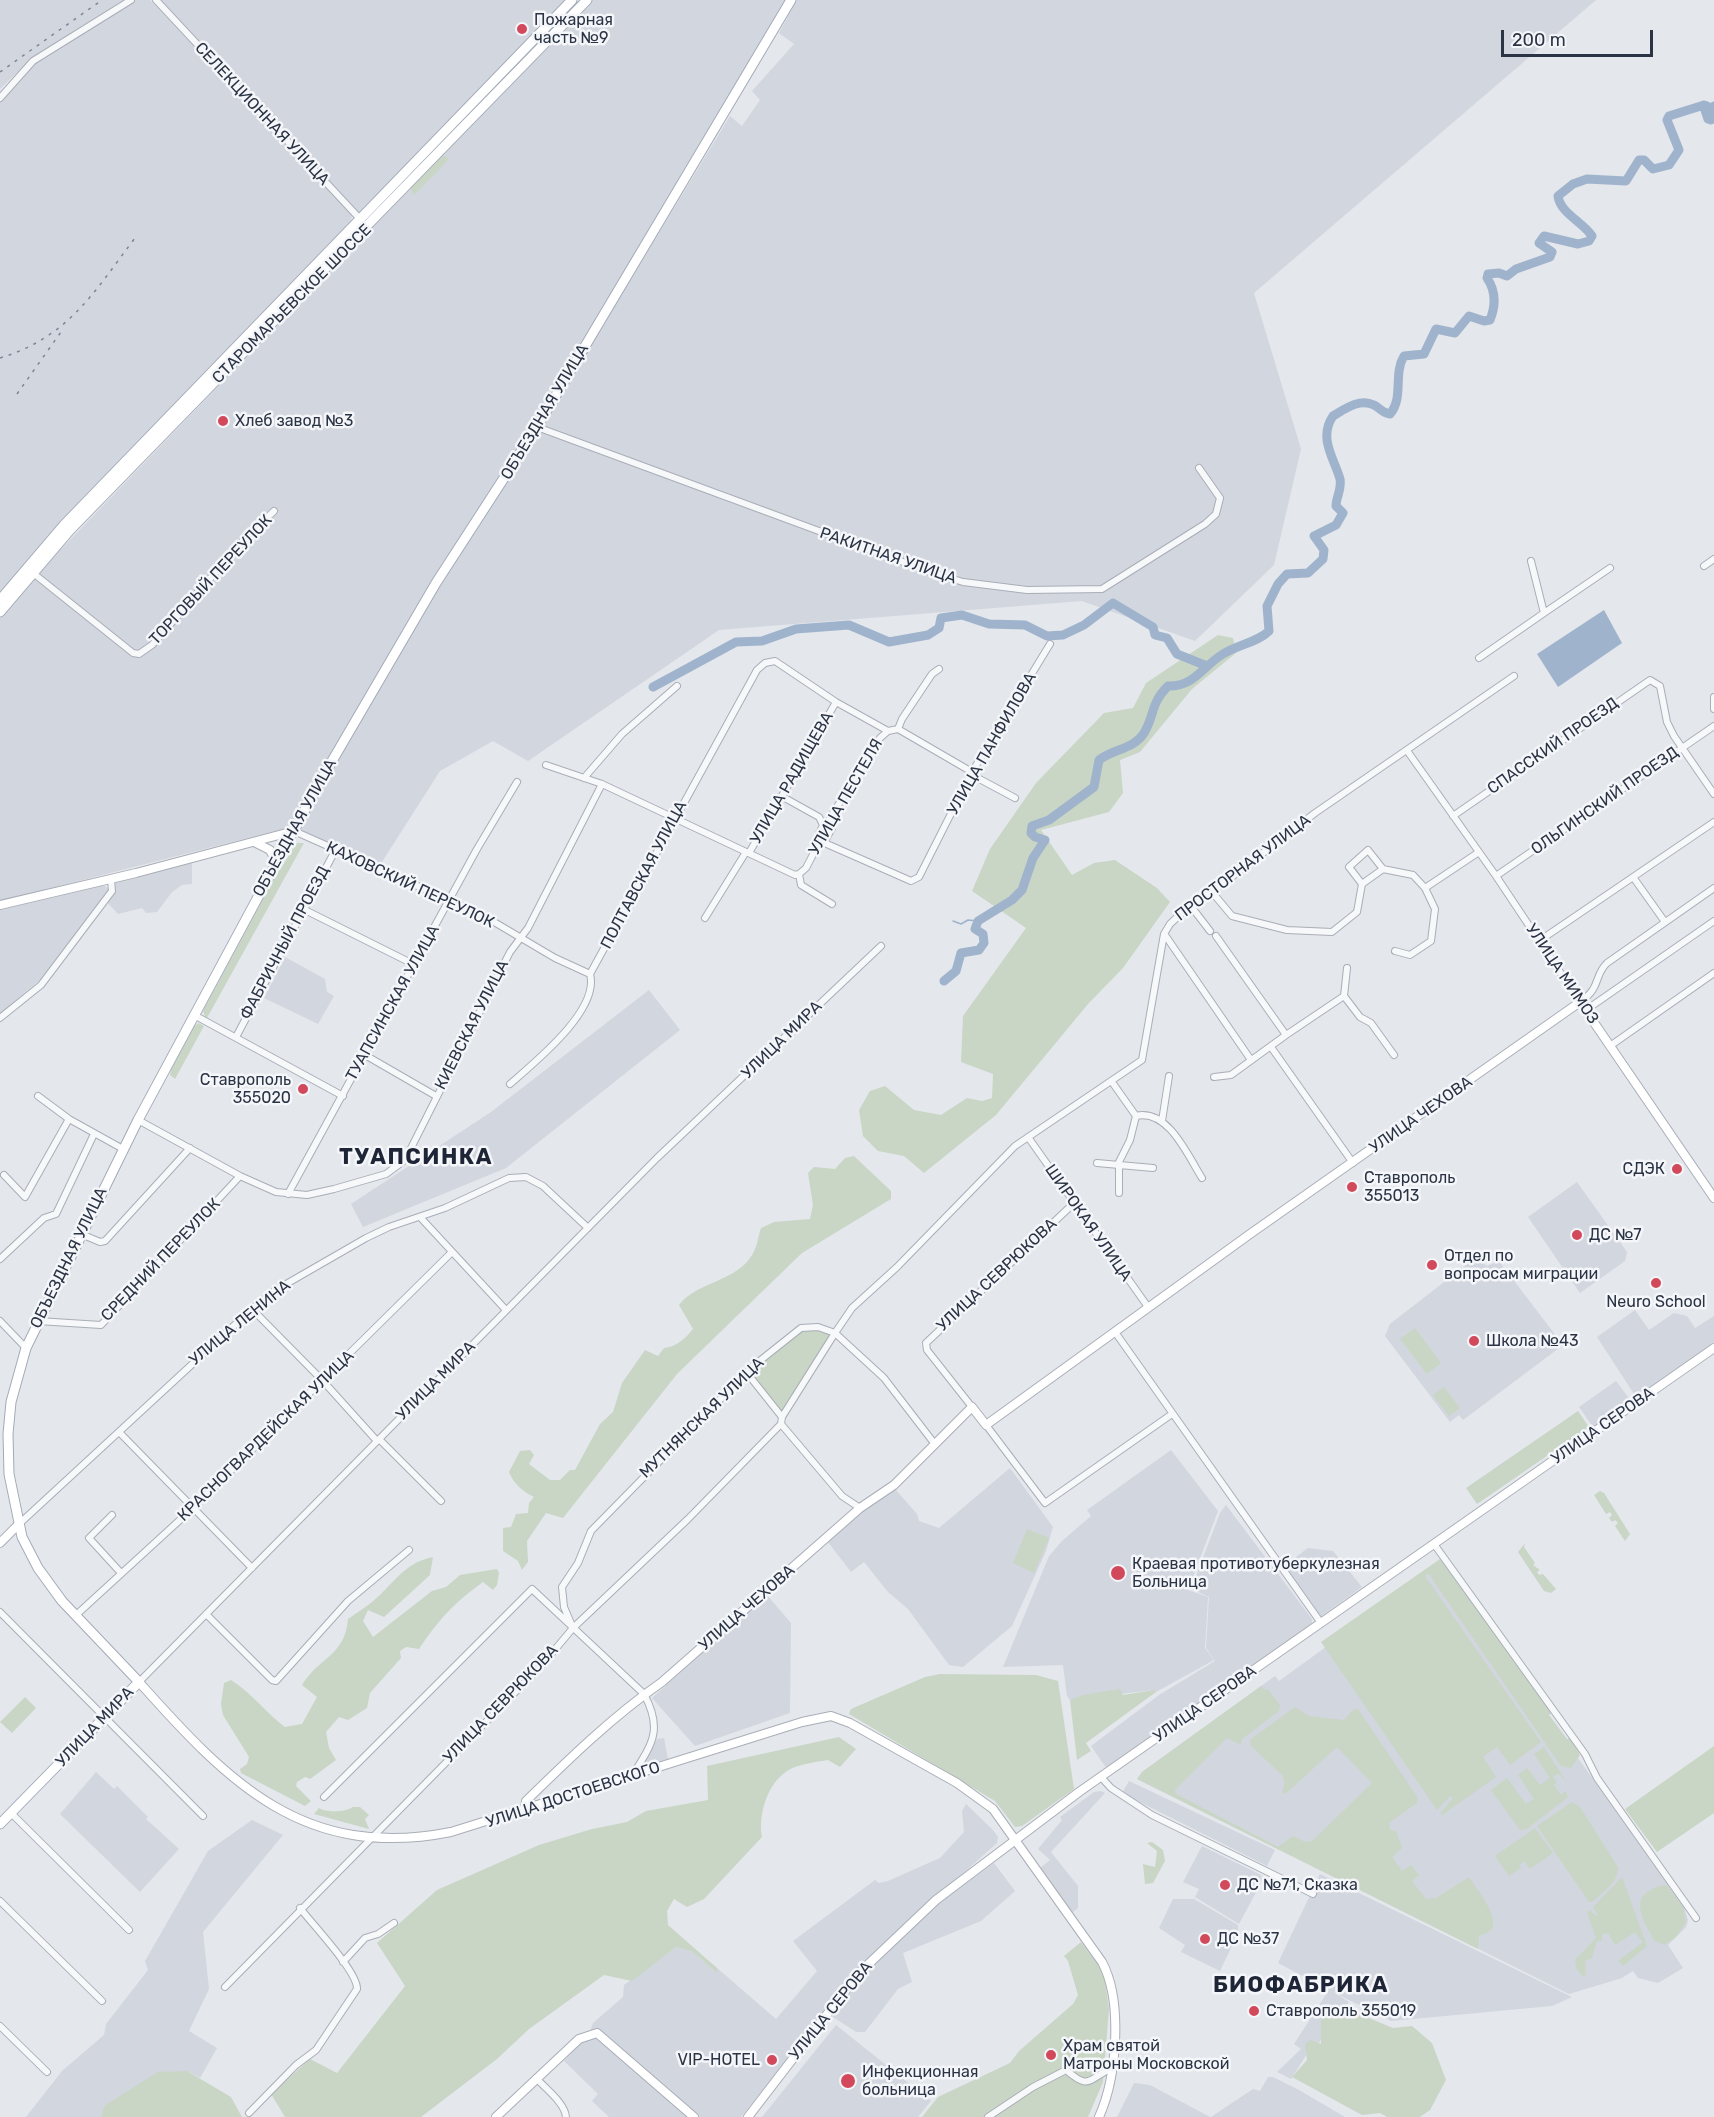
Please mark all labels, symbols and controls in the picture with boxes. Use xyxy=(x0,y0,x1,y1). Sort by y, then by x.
place label: Пожарная часть №9 xyxy=(534,10,613,48)
scale bar xyxy=(1504,18,1656,56)
marker: Пожарная часть №9 xyxy=(515,22,529,36)
text: 200 m xyxy=(1512,29,1566,51)
street label: СЕЛЕКЦИОННАЯ УЛИЦА xyxy=(191,38,333,190)
street label: СТАРОМАРЬЕВСКОЕ ШОССЕ xyxy=(208,220,376,388)
street label: ОБЪЕЗДНАЯ УЛИЦА xyxy=(497,341,593,483)
place label: Хлеб завод №3 xyxy=(235,411,353,431)
marker: Хлеб завод №3 xyxy=(216,414,230,428)
street label: ТОРГОВЫЙ ПЕРЕУЛОК xyxy=(146,511,276,649)
street label: РАКИТНАЯ УЛИЦА xyxy=(817,524,959,588)
street label: УЛИЦА ПАНФИЛОВА xyxy=(943,669,1041,819)
street label: СПАССКИЙ ПРОЕЗД xyxy=(1484,694,1622,798)
street label: УЛИЦА РАДИЩЕВА xyxy=(746,709,838,847)
street label: УЛИЦА ПЕСТЕЛЯ xyxy=(805,736,887,858)
street label: ОЛЬГИНСКИЙ ПРОЕЗД xyxy=(1528,743,1682,859)
street label: ОБЪЕЗДНАЯ УЛИЦА xyxy=(249,756,341,900)
street label: ПОЛТАВСКАЯ УЛИЦА xyxy=(597,798,691,952)
street label: ПРОСТОРНАЯ УЛИЦА xyxy=(1171,811,1315,925)
street label: КАХОВСКИЙ ПЕРЕУЛОК xyxy=(323,838,497,932)
street label: ФАБРИЧНЫЙ ПРОЕЗД xyxy=(236,863,334,1023)
street label: УЛИЦА МИМОЗ xyxy=(1521,920,1603,1028)
street label: ТУАПСИНСКАЯ УЛИЦА xyxy=(342,922,444,1084)
street label: КИЕВСКАЯ УЛИЦА xyxy=(431,957,513,1093)
street label: УЛИЦА МИРА xyxy=(738,997,826,1083)
place label: Ставрополь 355020 xyxy=(200,1070,291,1108)
street label: УЛИЦА ЧЕХОВА xyxy=(1366,1072,1476,1158)
marker: Ставрополь 355020 xyxy=(296,1082,310,1096)
district label: ТУАПСИНКА xyxy=(339,1145,493,1171)
place label: СДЭК xyxy=(1623,1159,1665,1179)
street label: ШИРОКАЯ УЛИЦА xyxy=(1040,1161,1136,1285)
marker: СДЭК xyxy=(1670,1162,1684,1176)
place label: Ставрополь 355013 xyxy=(1364,1168,1455,1206)
marker: Ставрополь 355013 xyxy=(1345,1180,1359,1194)
street label: ОБЪЕЗДНАЯ УЛИЦА xyxy=(26,1184,112,1332)
street label: СРЕДНИЙ ПЕРЕУЛОК xyxy=(97,1195,225,1325)
street label: УЛИЦА СЕВРЮКОВА xyxy=(933,1214,1061,1336)
place label: ДС №7 xyxy=(1589,1225,1641,1245)
marker: ДС №7 xyxy=(1570,1228,1584,1242)
place label: Отдел по вопросам миграции xyxy=(1444,1246,1598,1284)
marker: Отдел по вопросам миграции xyxy=(1425,1258,1439,1272)
street label: УЛИЦА ЛЕНИНА xyxy=(185,1276,295,1370)
marker: Neuro School xyxy=(1649,1276,1663,1290)
place label: Neuro School xyxy=(1606,1292,1706,1312)
place label: Школа №43 xyxy=(1486,1331,1579,1351)
marker: Школа №43 xyxy=(1467,1334,1481,1348)
street label: УЛИЦА МИРА xyxy=(392,1337,480,1425)
street label: КРАСНОГВАРДЕЙСКАЯ УЛИЦА xyxy=(174,1347,358,1525)
street label: МУТНЯНСКАЯ УЛИЦА xyxy=(636,1354,768,1482)
street label: УЛИЦА СЕРОВА xyxy=(1548,1383,1658,1469)
place label: Краевая противотуберкулезная Больница xyxy=(1132,1554,1380,1592)
street label: УЛИЦА ЧЕХОВА xyxy=(695,1561,799,1655)
marker: Краевая противотуберкулезная Больница xyxy=(1109,1564,1127,1582)
street label: УЛИЦА СЕВРЮКОВА xyxy=(440,1641,562,1767)
street label: УЛИЦА СЕРОВА xyxy=(1150,1661,1260,1747)
street label: УЛИЦА МИРА xyxy=(52,1683,138,1771)
street label: УЛИЦА ДОСТОЕВСКОГО xyxy=(484,1758,662,1832)
place label: ДС №71, Сказка xyxy=(1237,1875,1358,1895)
marker: ДС №71, Сказка xyxy=(1218,1878,1232,1892)
place label: ДС №37 xyxy=(1217,1929,1279,1949)
marker: ДС №37 xyxy=(1198,1932,1212,1946)
street label: УЛИЦА СЕРОВА xyxy=(785,1958,877,2064)
district label: БИОФАБРИКА xyxy=(1213,1973,1389,1999)
place label: Ставрополь 355019 xyxy=(1266,2001,1416,2021)
marker: Ставрополь 355019 xyxy=(1247,2004,1261,2018)
place label: Храм святой Матроны Московской xyxy=(1063,2036,1229,2074)
marker: Храм святой Матроны Московской xyxy=(1044,2048,1058,2062)
place label: VIP-HOTEL xyxy=(678,2050,760,2070)
marker: VIP-HOTEL xyxy=(765,2053,779,2067)
place label: Инфекционная больница xyxy=(862,2062,978,2100)
marker: Инфекционная больница xyxy=(839,2072,857,2090)

